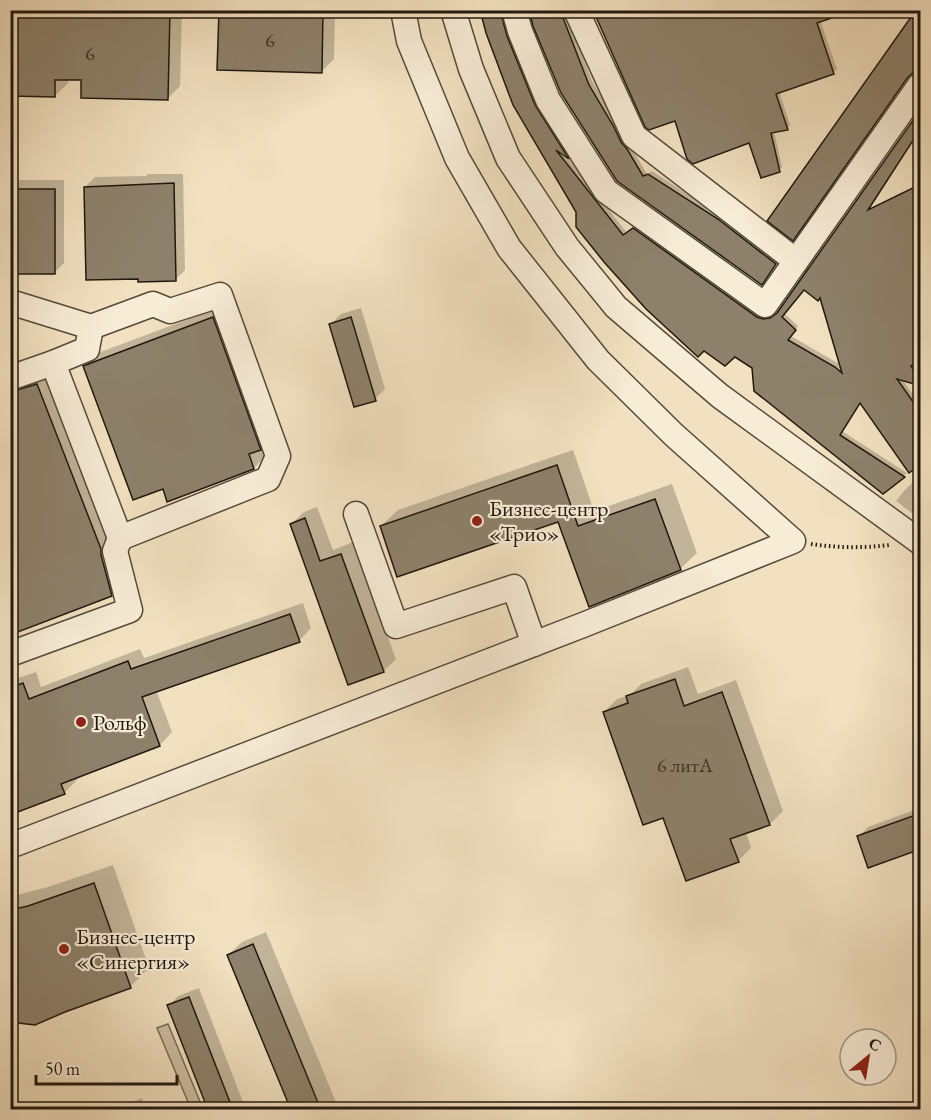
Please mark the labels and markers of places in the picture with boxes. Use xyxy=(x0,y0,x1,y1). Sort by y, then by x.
place label: Бизнес-центр «Трио» xyxy=(489,494,609,548)
marker: Бизнес-центр «Трио» xyxy=(470,514,484,528)
place label: Рольф xyxy=(93,708,147,737)
marker: Рольф xyxy=(74,715,88,729)
place label: Бизнес-центр «Синергия» xyxy=(76,922,196,976)
marker: Бизнес-центр «Синергия» xyxy=(57,942,71,956)

